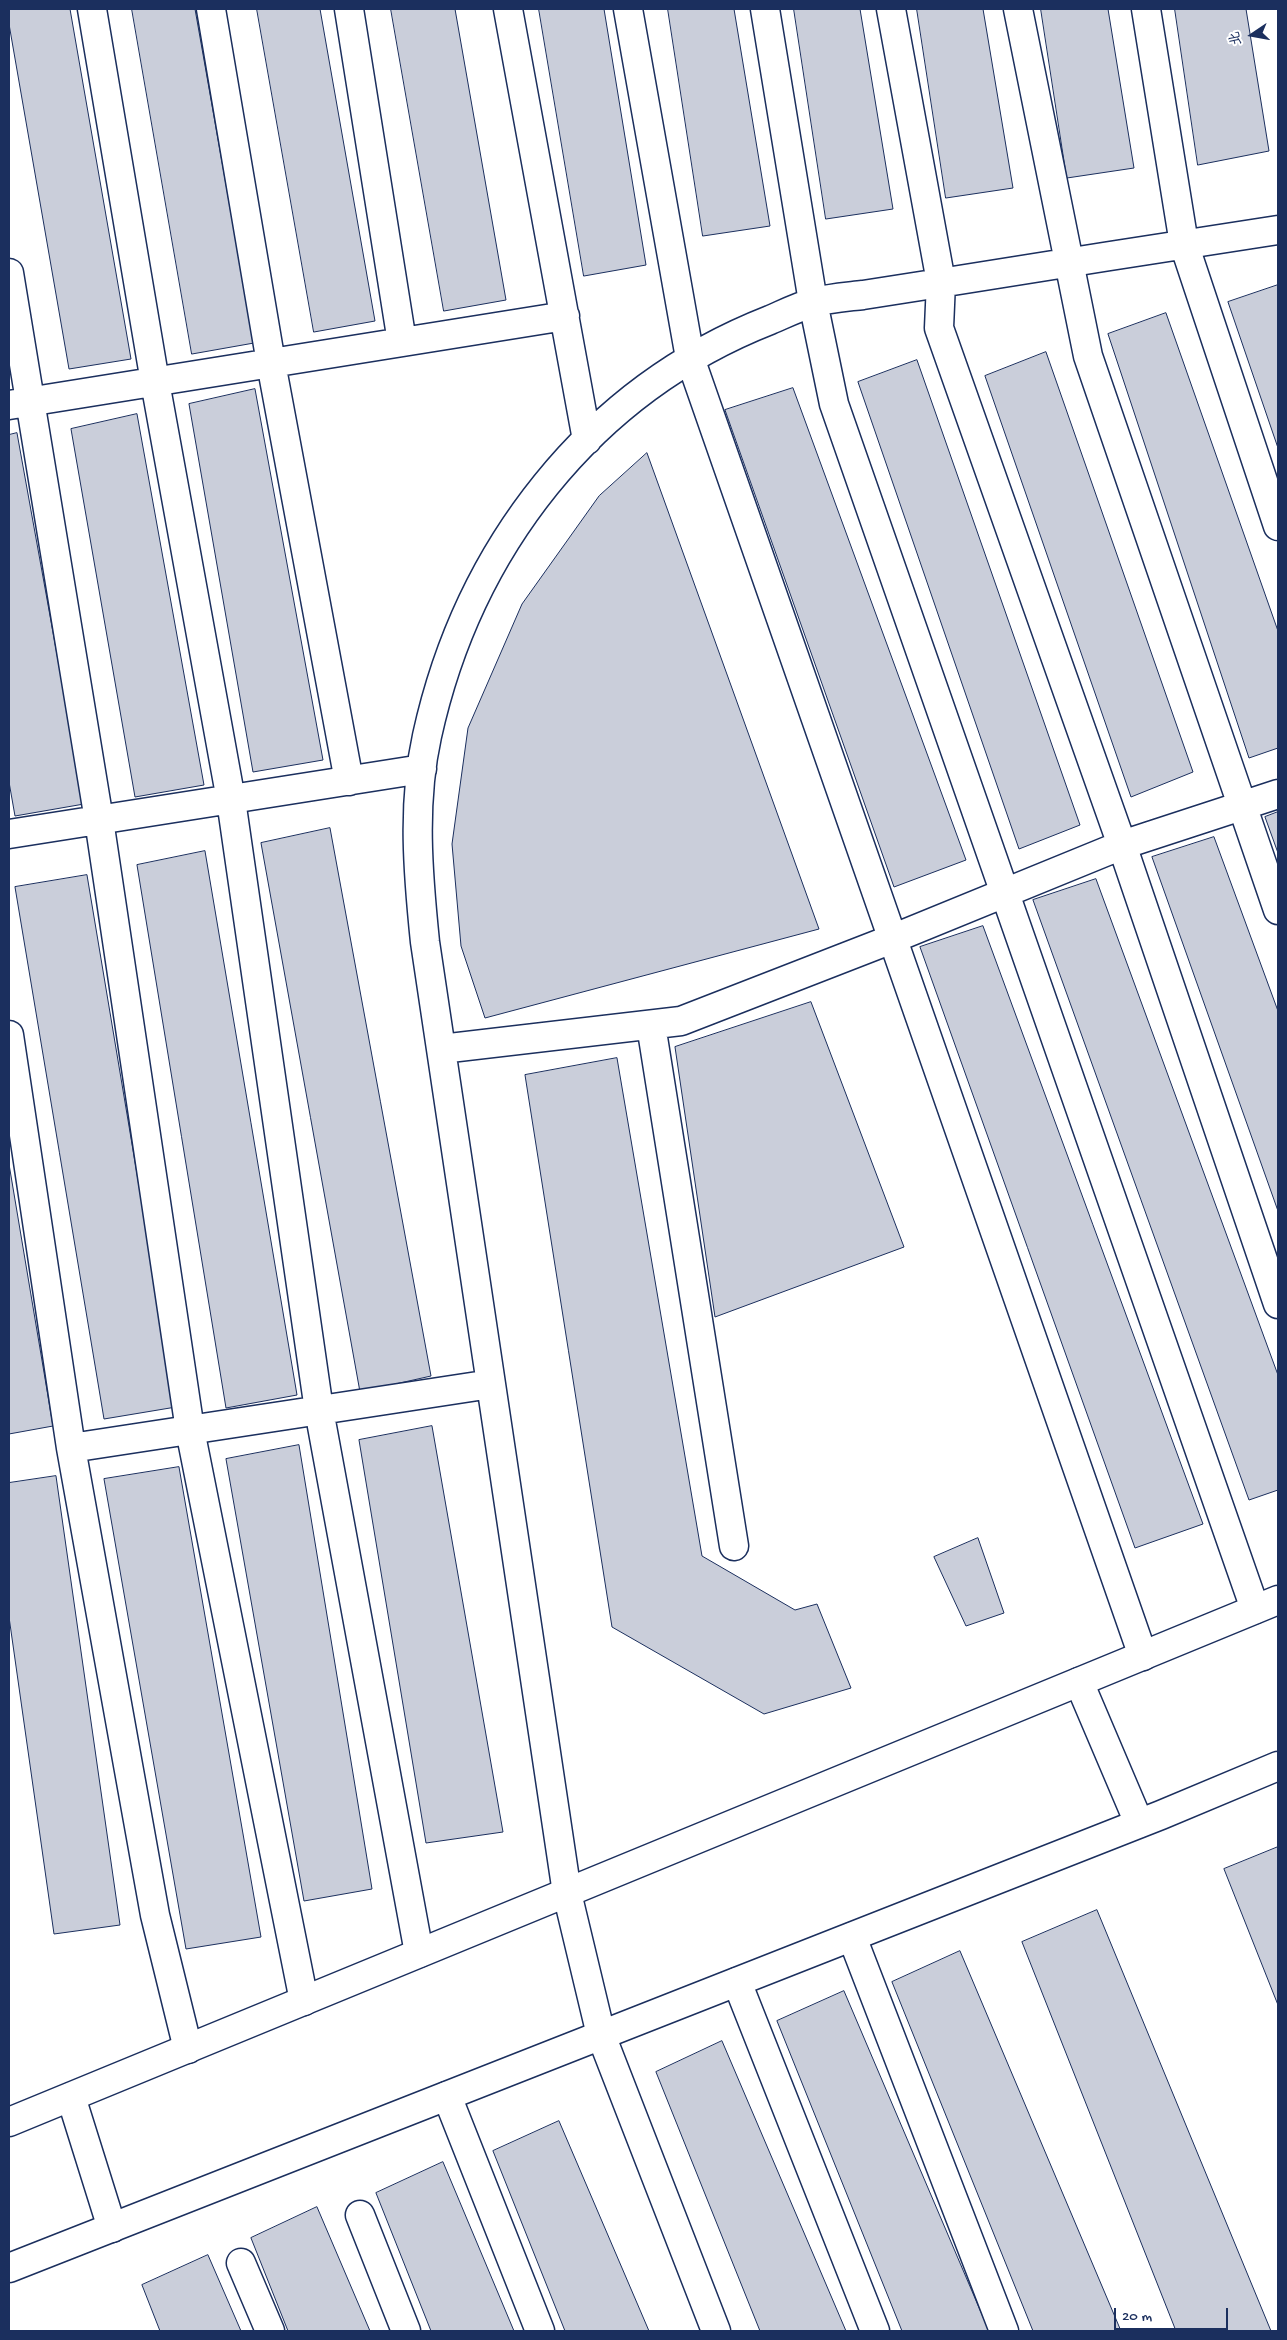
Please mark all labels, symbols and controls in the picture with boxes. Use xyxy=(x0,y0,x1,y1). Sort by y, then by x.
north arrow xyxy=(1227,10,1277,60)
text: 北 xyxy=(1227,30,1247,47)
scale bar xyxy=(1117,2298,1231,2330)
text: 20 m xyxy=(1122,2308,1152,2326)

